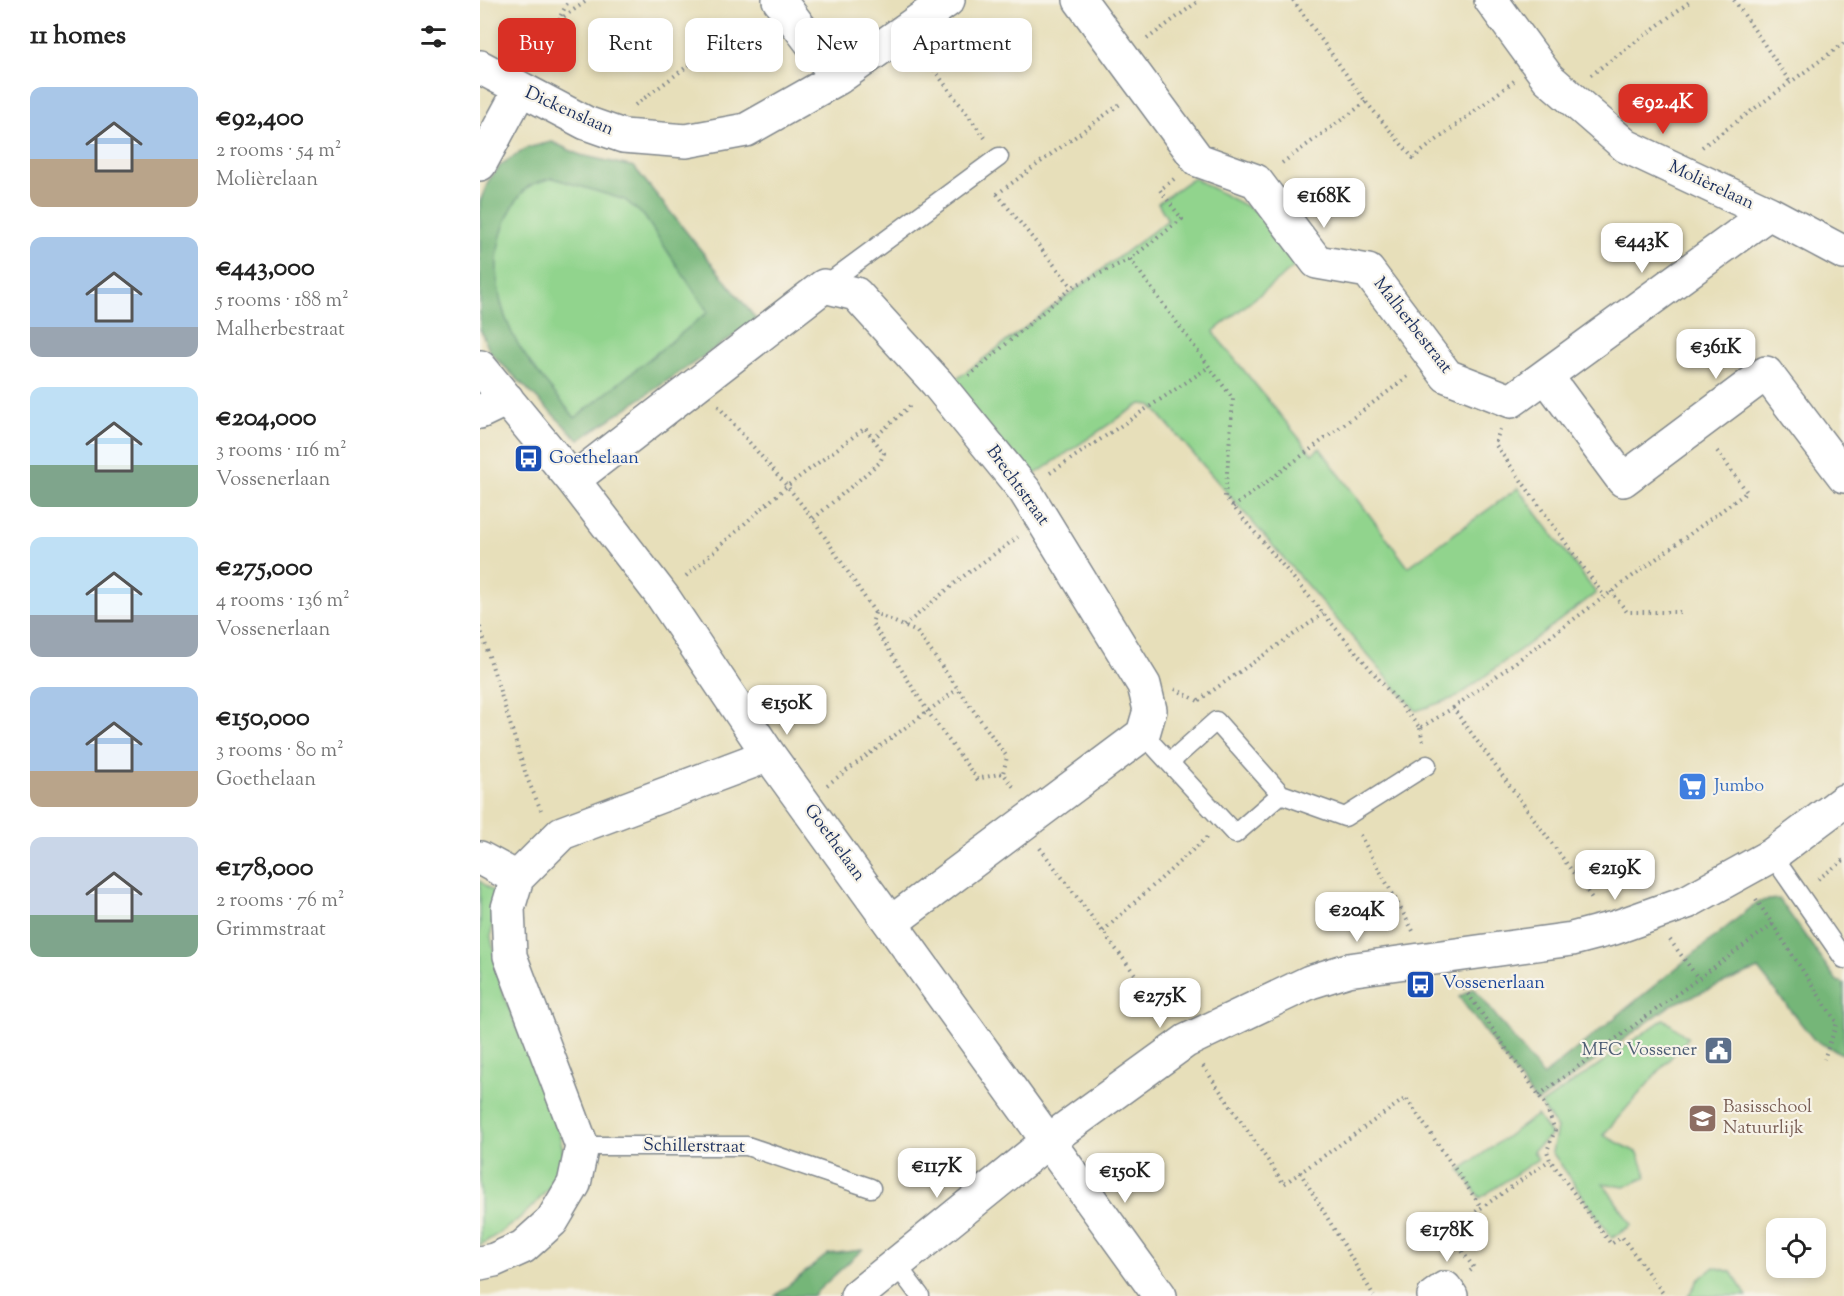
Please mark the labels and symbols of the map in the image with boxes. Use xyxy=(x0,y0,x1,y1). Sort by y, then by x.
street label: Dickenslaan xyxy=(520,81,618,143)
pin: €92.4K xyxy=(1614,84,1712,135)
street label: Molièrelaan xyxy=(1664,155,1758,217)
pin: €168K xyxy=(1282,178,1366,229)
pin: €443K xyxy=(1600,223,1684,274)
street label: Malherbestraat xyxy=(1366,272,1458,380)
pin: €361K xyxy=(1674,329,1758,380)
street label: Brechtstraat xyxy=(979,440,1055,532)
bus stop icon: Goethelaan xyxy=(512,443,544,475)
place label: Goethelaan xyxy=(549,446,639,472)
pin: €150K xyxy=(745,685,829,736)
supermarket icon: Jumbo xyxy=(1677,771,1709,803)
place label: Jumbo xyxy=(1713,774,1764,800)
street label: Goethelaan xyxy=(797,799,871,887)
pin: €219K xyxy=(1573,850,1657,901)
pin: €204K xyxy=(1315,892,1399,943)
bus stop icon: Vossenerlaan xyxy=(1405,968,1437,1000)
place label: Vossenerlaan xyxy=(1442,971,1545,997)
pin: €275K xyxy=(1118,978,1202,1029)
public building icon: MFC Vossener xyxy=(1702,1035,1734,1067)
place label: MFC Vossener xyxy=(1581,1038,1697,1064)
place label: Basisschool Natuurlijk xyxy=(1723,1095,1812,1142)
school or university icon: Basisschool Natuurlijk xyxy=(1686,1102,1718,1134)
street label: Schillerstraat xyxy=(643,1133,745,1161)
pin: €117K xyxy=(895,1148,979,1199)
pin: €150K xyxy=(1083,1153,1167,1204)
pin: €178K xyxy=(1405,1212,1489,1263)

